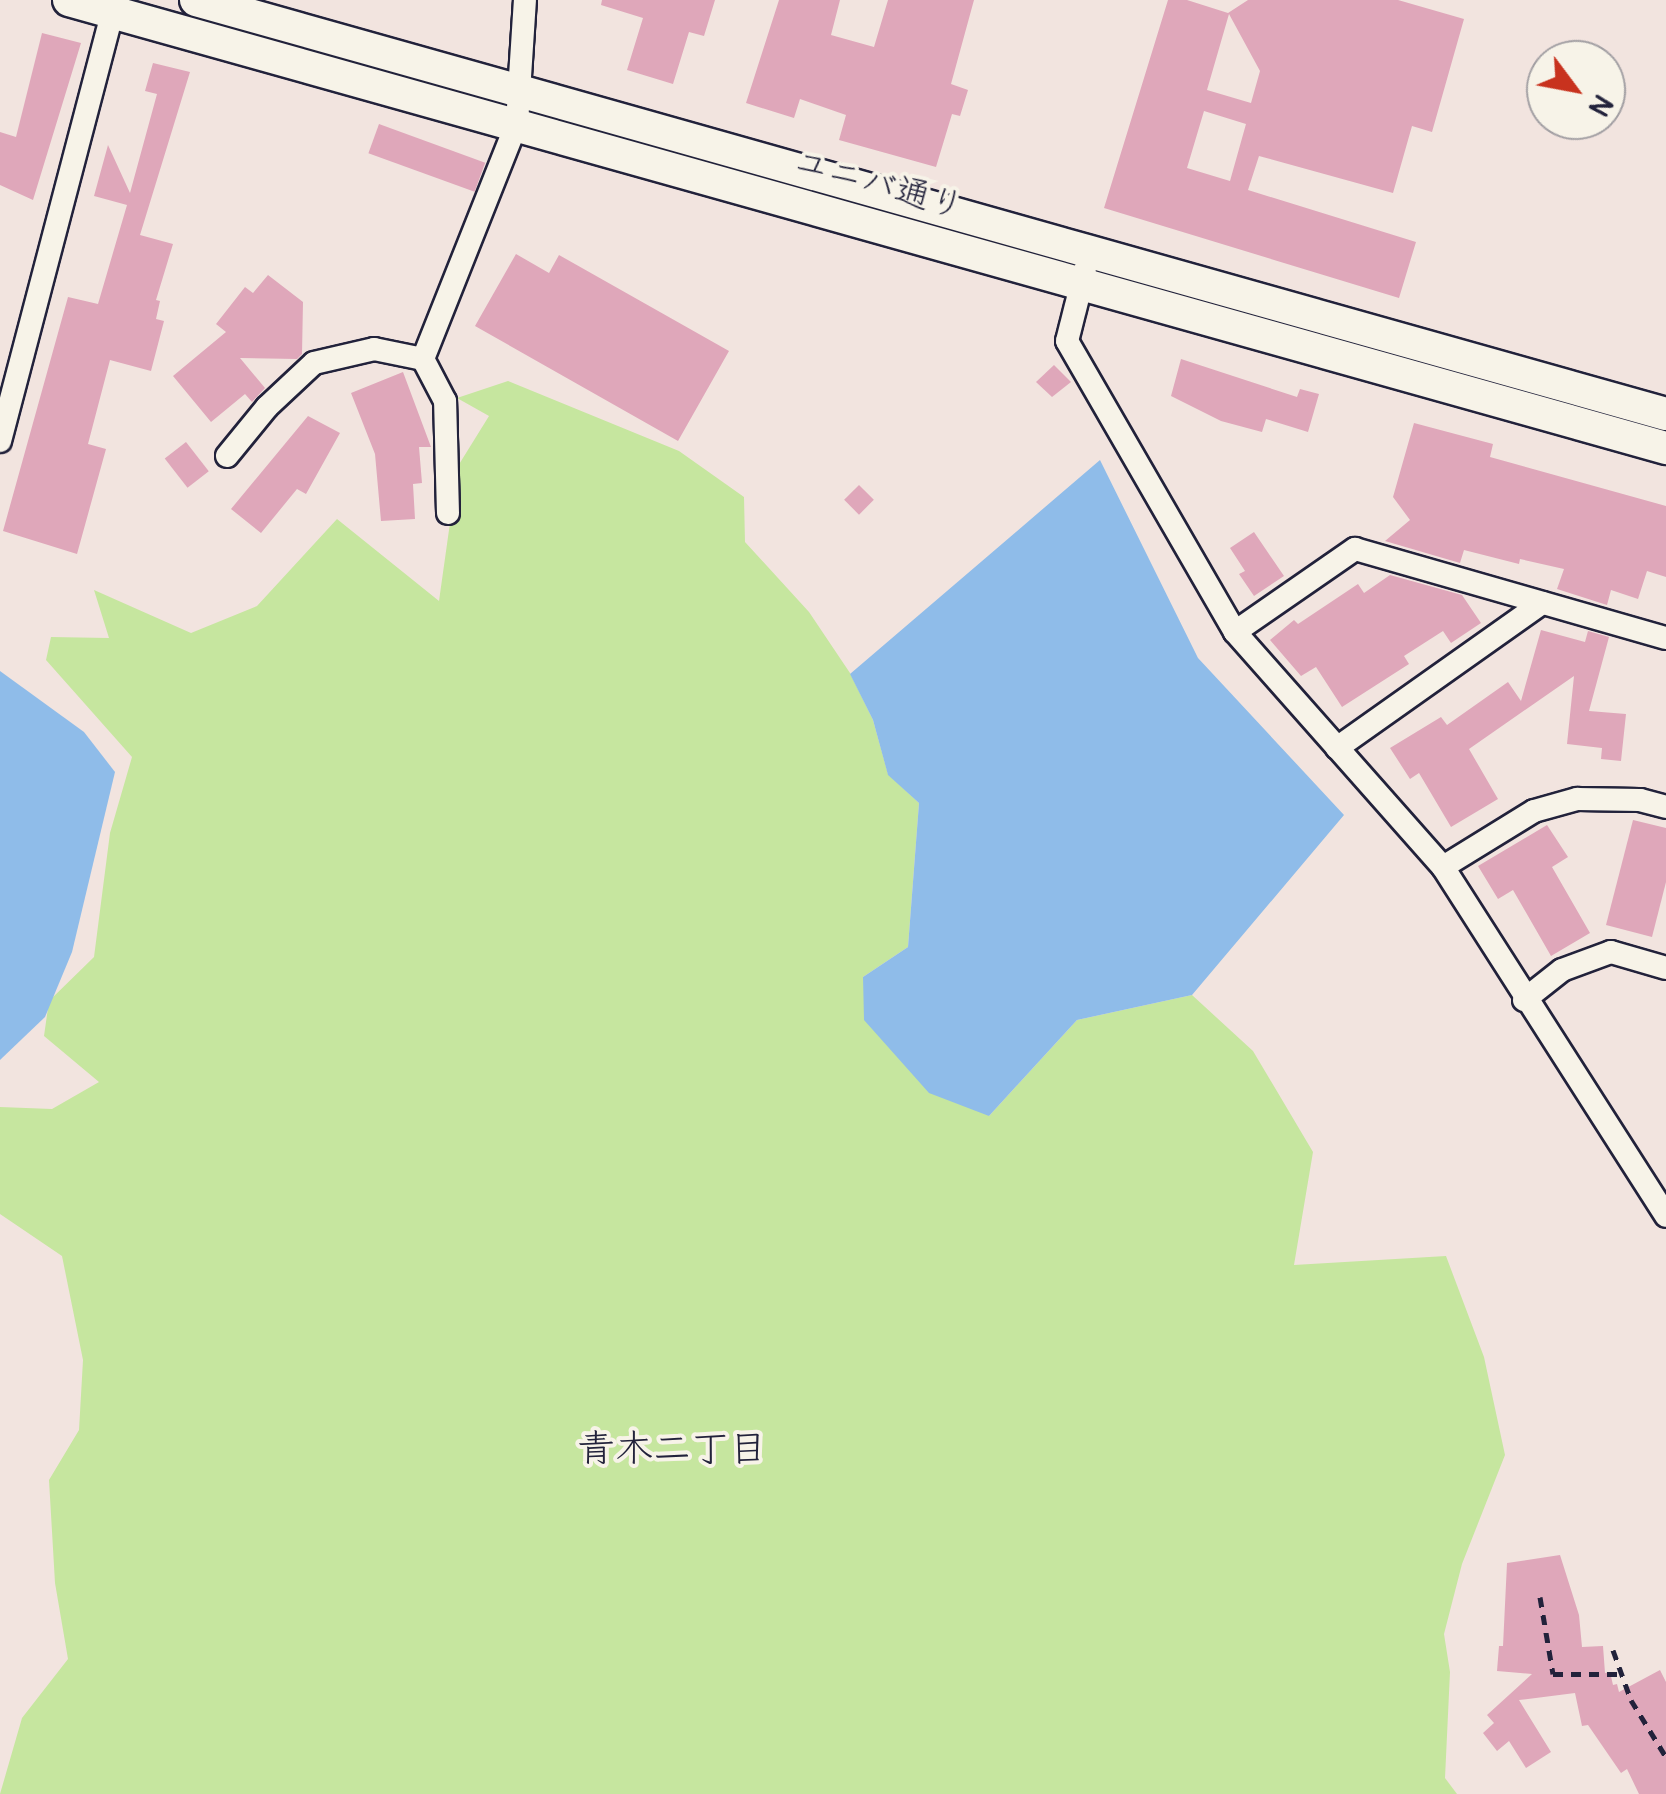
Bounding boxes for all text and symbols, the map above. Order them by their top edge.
north arrow [1526,40,1626,140]
text: N [1580,88,1620,122]
street label: ユニバ通り [789,140,969,228]
district label: 青木二丁目 [577,1427,767,1473]

